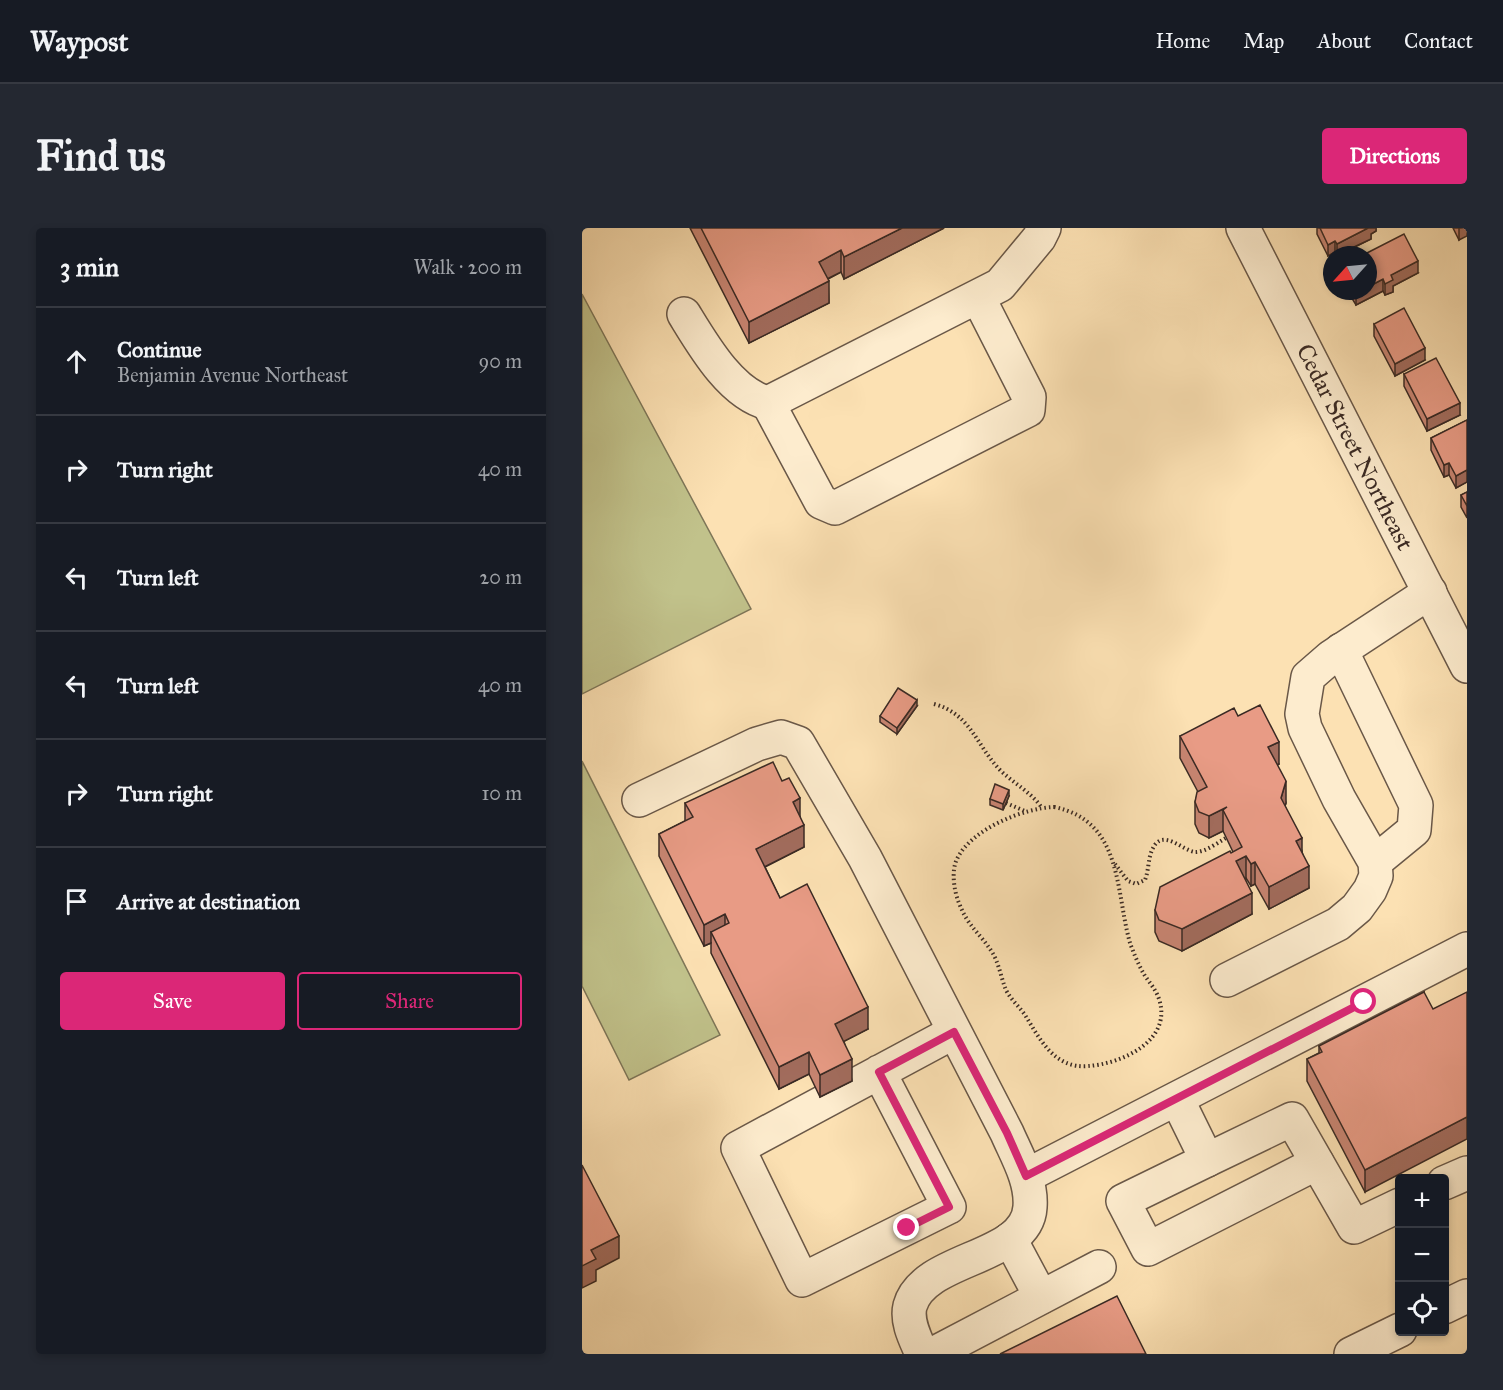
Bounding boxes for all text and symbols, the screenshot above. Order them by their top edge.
text: Waypost [30,24,128,59]
text: Home [1155,28,1210,54]
text: Map [1243,28,1284,54]
text: About [1317,28,1371,54]
text: Contact [1404,28,1473,54]
button: Directions [1322,128,1467,184]
text: Find us [36,130,166,182]
north arrow [1323,246,1377,300]
text: 3 min [60,251,119,283]
text: Walk · 200 m [414,255,522,279]
text: Continue [117,336,202,363]
street label: Cedar Street Northeast [1290,339,1420,556]
icon: ahead [60,345,93,378]
text: 90 m [479,349,522,373]
text: Benjamin Avenue Northeast [117,363,348,387]
icon: right [60,453,93,486]
text: Turn right [117,456,213,483]
text: 40 m [478,457,522,481]
icon: left [60,561,93,594]
text: Turn left [117,564,199,591]
text: 20 m [479,565,522,589]
icon: left [60,669,93,702]
text: Turn left [117,672,199,699]
text: 40 m [478,673,522,697]
icon: right [60,777,93,810]
text: Turn right [117,780,213,807]
text: 10 m [481,781,522,805]
icon: arrive [60,885,93,918]
text: Arrive at destination [117,888,300,915]
button: Save [60,972,285,1030]
button: Share [297,972,522,1030]
route start [1350,988,1376,1014]
map controls [1395,1174,1449,1336]
button: + [1395,1174,1449,1228]
route end [893,1214,919,1240]
button: − [1395,1228,1449,1282]
button: locate [1395,1282,1449,1336]

